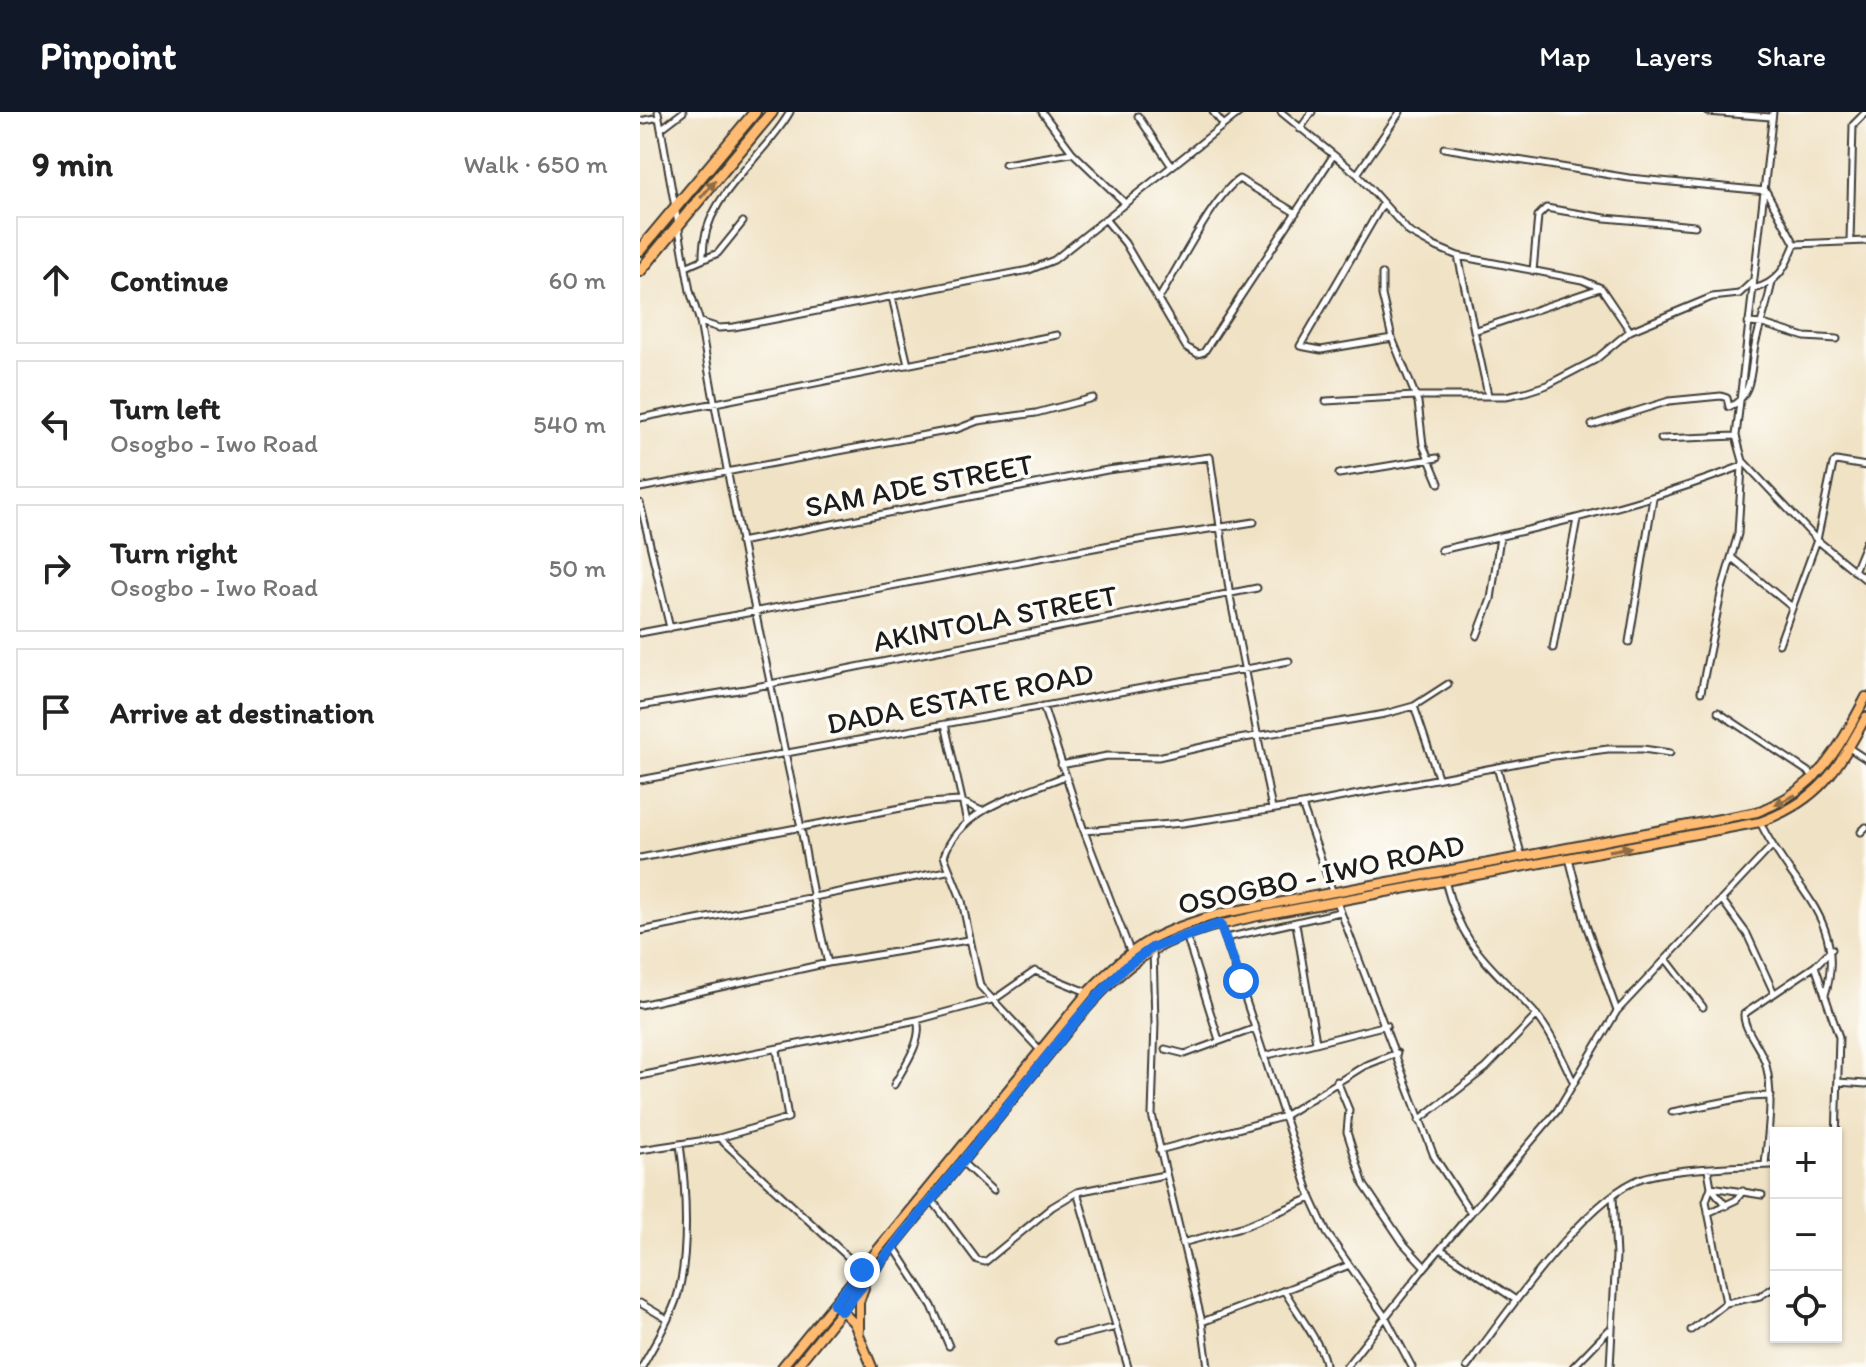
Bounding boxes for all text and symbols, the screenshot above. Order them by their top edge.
text: Pinpoint [40,33,176,79]
text: Map [1539,39,1591,73]
text: Layers [1635,39,1713,73]
text: Share [1757,39,1826,73]
text: 9 min [32,144,113,185]
text: Walk · 650 m [463,148,608,180]
one-way arrow [699,180,716,200]
icon: ahead [34,258,78,302]
text: Continue [110,262,229,299]
text: 60 m [549,264,606,296]
text: Turn left [110,390,221,427]
icon: left [34,402,78,446]
text: 540 m [533,408,606,440]
text: Osogbo - Iwo Road [110,427,318,459]
street label: SAM ADE STREET [802,445,1036,525]
text: Turn right [110,534,238,571]
icon: right [34,546,78,590]
text: 50 m [549,552,606,584]
text: Osogbo - Iwo Road [110,571,318,603]
street label: AKINTOLA STREET [870,576,1120,660]
street label: DADA ESTATE ROAD [823,654,1097,742]
icon: arrive [34,690,78,734]
text: Arrive at destination [110,694,374,731]
one-way arrow [1773,793,1796,807]
street label: OSOGBO - IWO ROAD [1174,826,1468,922]
one-way arrow [1608,843,1633,855]
route start [1223,963,1259,999]
map controls [1770,1127,1842,1343]
button: + [1770,1127,1842,1199]
button: − [1770,1199,1842,1271]
route end [844,1252,880,1288]
button: locate [1770,1271,1842,1343]

